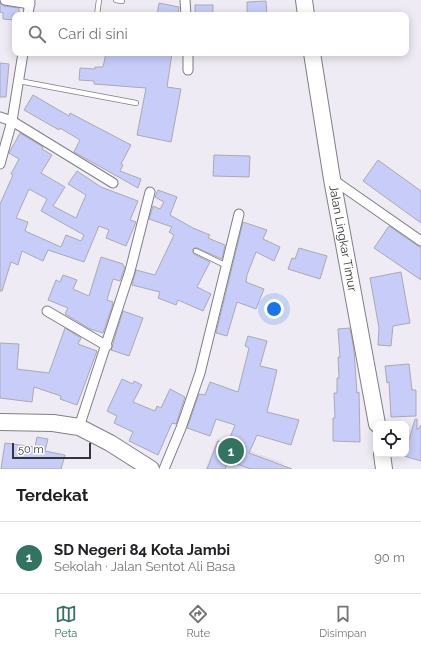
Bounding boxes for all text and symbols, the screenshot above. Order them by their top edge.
search box [12,12,409,56]
icon: search [26,23,48,45]
text: Cari di sini [58,25,128,43]
street label: Jalan Lingkar Timur [326,184,360,294]
your location [264,299,284,319]
map controls [373,421,409,457]
button: locate [373,421,409,457]
pin: 1 [218,436,244,466]
scale bar [12,441,91,460]
text: 50 m [18,443,44,456]
text: Terdekat [16,485,88,505]
text: SD Negeri 84 Kota Jambi [54,541,230,559]
text: 1 [26,550,32,565]
text: 90 m [374,550,405,565]
text: Sekolah · Jalan Sentot Ali Basa [54,559,235,574]
tab: Peta [55,603,77,640]
tab: Rute [186,603,210,640]
tab: Disimpan [319,603,366,640]

